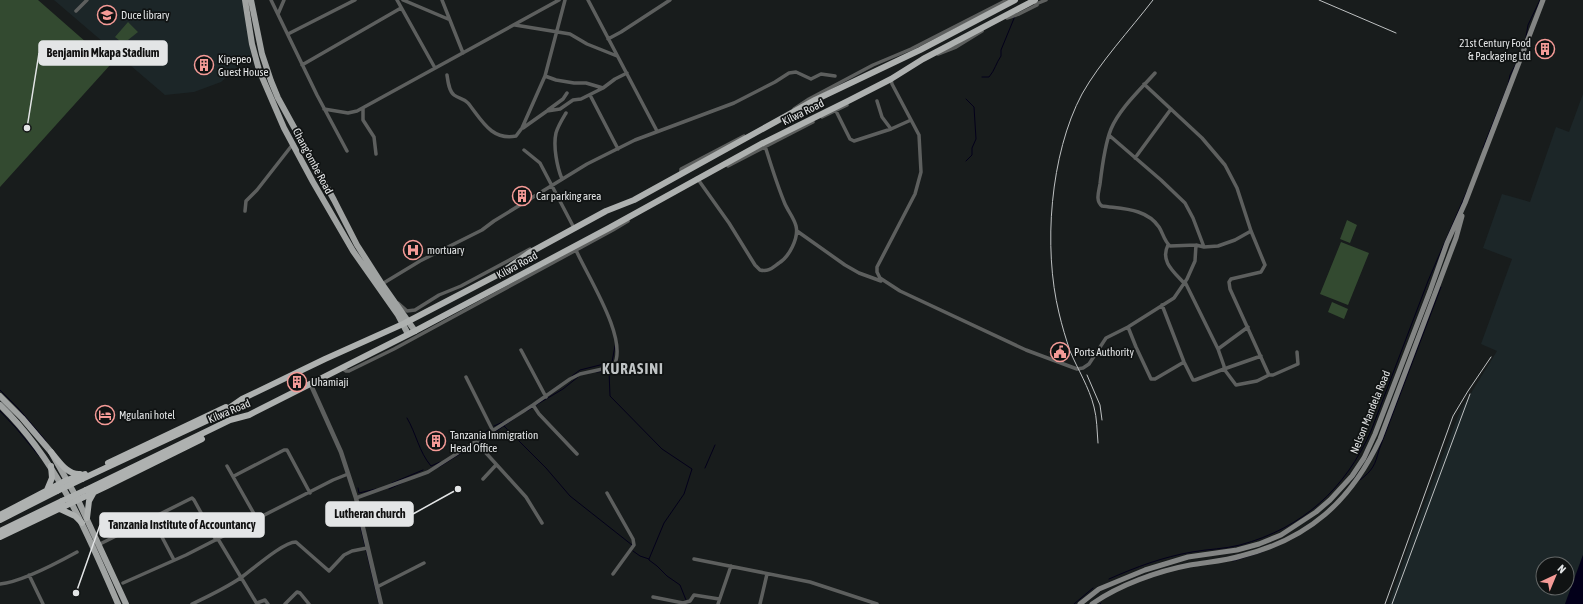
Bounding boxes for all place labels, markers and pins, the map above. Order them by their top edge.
school or university icon: Duce library [96,4,118,26]
place label: Duce library [121,9,170,21]
place label: 21st Century Food & Packaging Ltd [1459,37,1531,62]
building icon: 21st Century Food & Packaging Ltd [1534,38,1556,60]
callout: Benjamin Mkapa Stadium [39,41,167,65]
place label: Kipepeo Guest House [218,53,268,78]
building icon: Kipepeo Guest House [193,54,215,76]
building icon: Car parking area [511,185,533,207]
place label: Car parking area [536,190,601,202]
hospital icon: mortuary [402,239,424,261]
place label: mortuary [427,244,465,256]
public building icon: Ports Authority [1049,341,1071,363]
place label: Ports Authority [1074,346,1134,358]
building icon: Uhamiaji [286,371,308,393]
place label: Uhamiaji [311,376,349,388]
hotel icon: Mgulani hotel [94,404,116,426]
place label: Mgulani hotel [119,409,175,421]
place label: Tanzania Immigration Head Office [450,429,538,454]
building icon: Tanzania Immigration Head Office [425,430,447,452]
callout: Lutheran church [326,502,413,526]
callout: Tanzania Institute of Accountancy [100,513,264,537]

